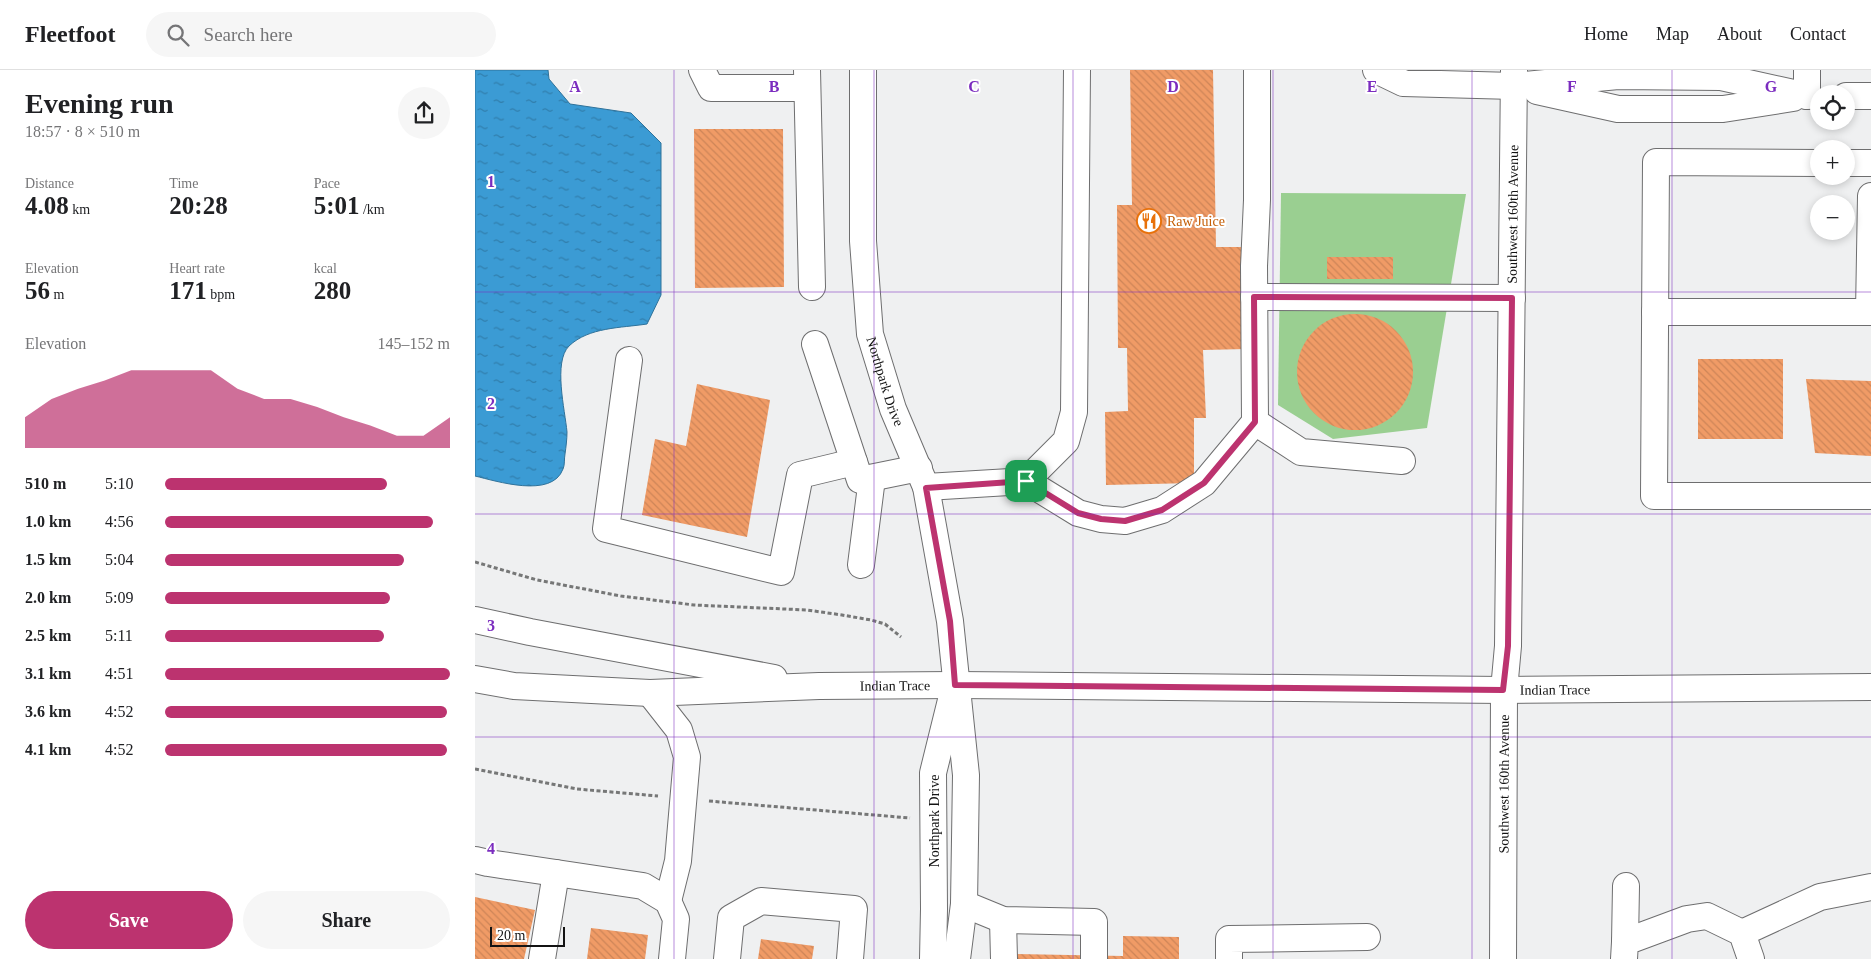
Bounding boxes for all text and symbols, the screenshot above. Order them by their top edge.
search box [146,12,496,57]
text: Fleetfoot [25,21,116,47]
icon: search [164,21,192,49]
text: Search here [204,24,293,45]
text: Home [1584,24,1628,44]
text: Map [1656,24,1689,44]
text: About [1717,24,1762,44]
text: Contact [1790,24,1846,44]
text: A [569,78,581,95]
text: B [769,78,780,95]
text: C [968,78,980,95]
text: D [1167,78,1179,95]
text: E [1367,78,1377,95]
text: F [1567,78,1577,95]
text: G [1765,78,1778,95]
map controls [1810,85,1855,240]
button: locate [1810,85,1855,130]
button: share [398,87,450,139]
text: Evening run [25,88,174,119]
text: 18:57 · 8 × 510 m [25,123,140,140]
button: + [1810,140,1855,185]
street label: Southwest 160th Avenue [1505,145,1521,284]
text: 1 [487,173,495,190]
text: Distance [25,176,74,191]
text: Time [169,176,198,191]
text: Pace [314,176,340,191]
text: 4.08 [25,192,69,219]
text: 20:28 [169,192,228,219]
text: 5:01 [314,192,359,219]
button: − [1810,195,1855,240]
text: km [69,202,90,217]
text: /km [359,202,385,217]
restaurant icon: Raw Juice [1136,208,1162,234]
place label: Raw Juice [1167,214,1225,229]
text: Elevation [25,261,79,276]
text: Heart rate [169,261,225,276]
text: kcal [314,261,337,276]
text: 56 [25,277,50,304]
text: 171 [169,277,207,304]
text: 280 [314,277,351,304]
text: m [50,287,64,302]
text: bpm [207,287,235,302]
text: Elevation [25,335,86,352]
text: 145–152 m [378,335,450,352]
street label: Northpark Drive [863,335,906,428]
text: 2 [487,395,495,412]
pin [1005,460,1047,502]
icon: arrive [1012,467,1040,495]
text: 510 m [25,475,66,492]
text: 5:10 [105,475,133,492]
text: 1.0 km [25,513,71,530]
text: 4:56 [105,513,133,530]
text: 1.5 km [25,551,71,568]
text: 5:04 [105,551,133,568]
text: 2.0 km [25,589,71,606]
text: 5:09 [105,589,133,606]
text: 3 [487,617,495,634]
text: 2.5 km [25,627,71,644]
text: 5:11 [105,627,133,644]
text: 3.1 km [25,665,71,682]
text: 4:51 [105,665,133,682]
street label: Indian Trace [860,678,930,694]
street label: Indian Trace [1520,682,1590,698]
text: 3.6 km [25,703,71,720]
text: 4:52 [105,703,133,720]
street label: Southwest 160th Avenue [1496,714,1512,854]
text: 4.1 km [25,741,71,758]
text: 4:52 [105,741,133,758]
street label: Northpark Drive [927,775,942,867]
text: 4 [487,840,495,857]
button: Save [25,891,233,949]
button: Share [243,891,450,949]
scale bar [490,924,565,947]
text: 20 m [497,928,525,943]

